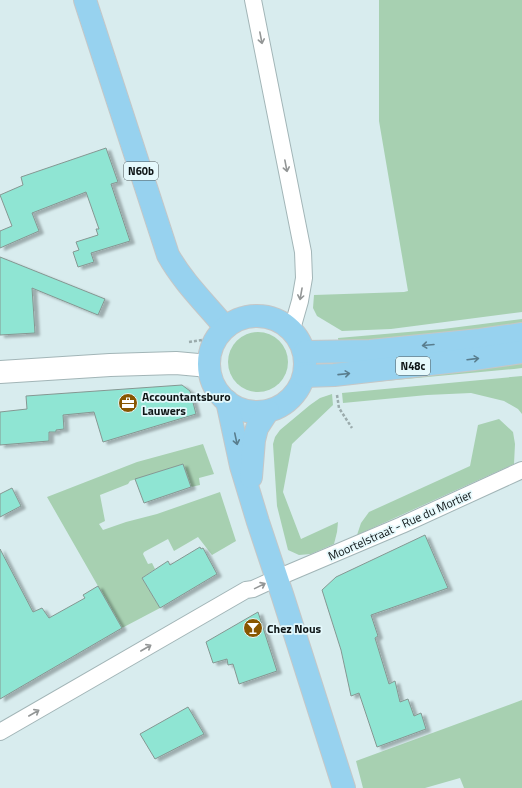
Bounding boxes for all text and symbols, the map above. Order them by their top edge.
one-way arrow [257,31,265,44]
one-way arrow [282,159,290,172]
road number: N60b [124,162,158,180]
one-way arrow [297,287,305,300]
one-way arrow [422,341,435,349]
one-way arrow [466,356,479,363]
road number: N48c [396,357,430,375]
one-way arrow [337,370,350,378]
place label: Accountantsburo Lauwers [142,387,231,420]
office icon: Accountantsburo Lauwers [117,392,139,414]
one-way arrow [232,432,240,445]
street label: Moortelstraat - Rue du Mortier [325,485,475,565]
one-way arrow [254,582,266,589]
bar icon: Chez Nous [242,617,264,639]
place label: Chez Nous [267,619,322,638]
one-way arrow [140,643,152,651]
one-way arrow [28,708,40,716]

